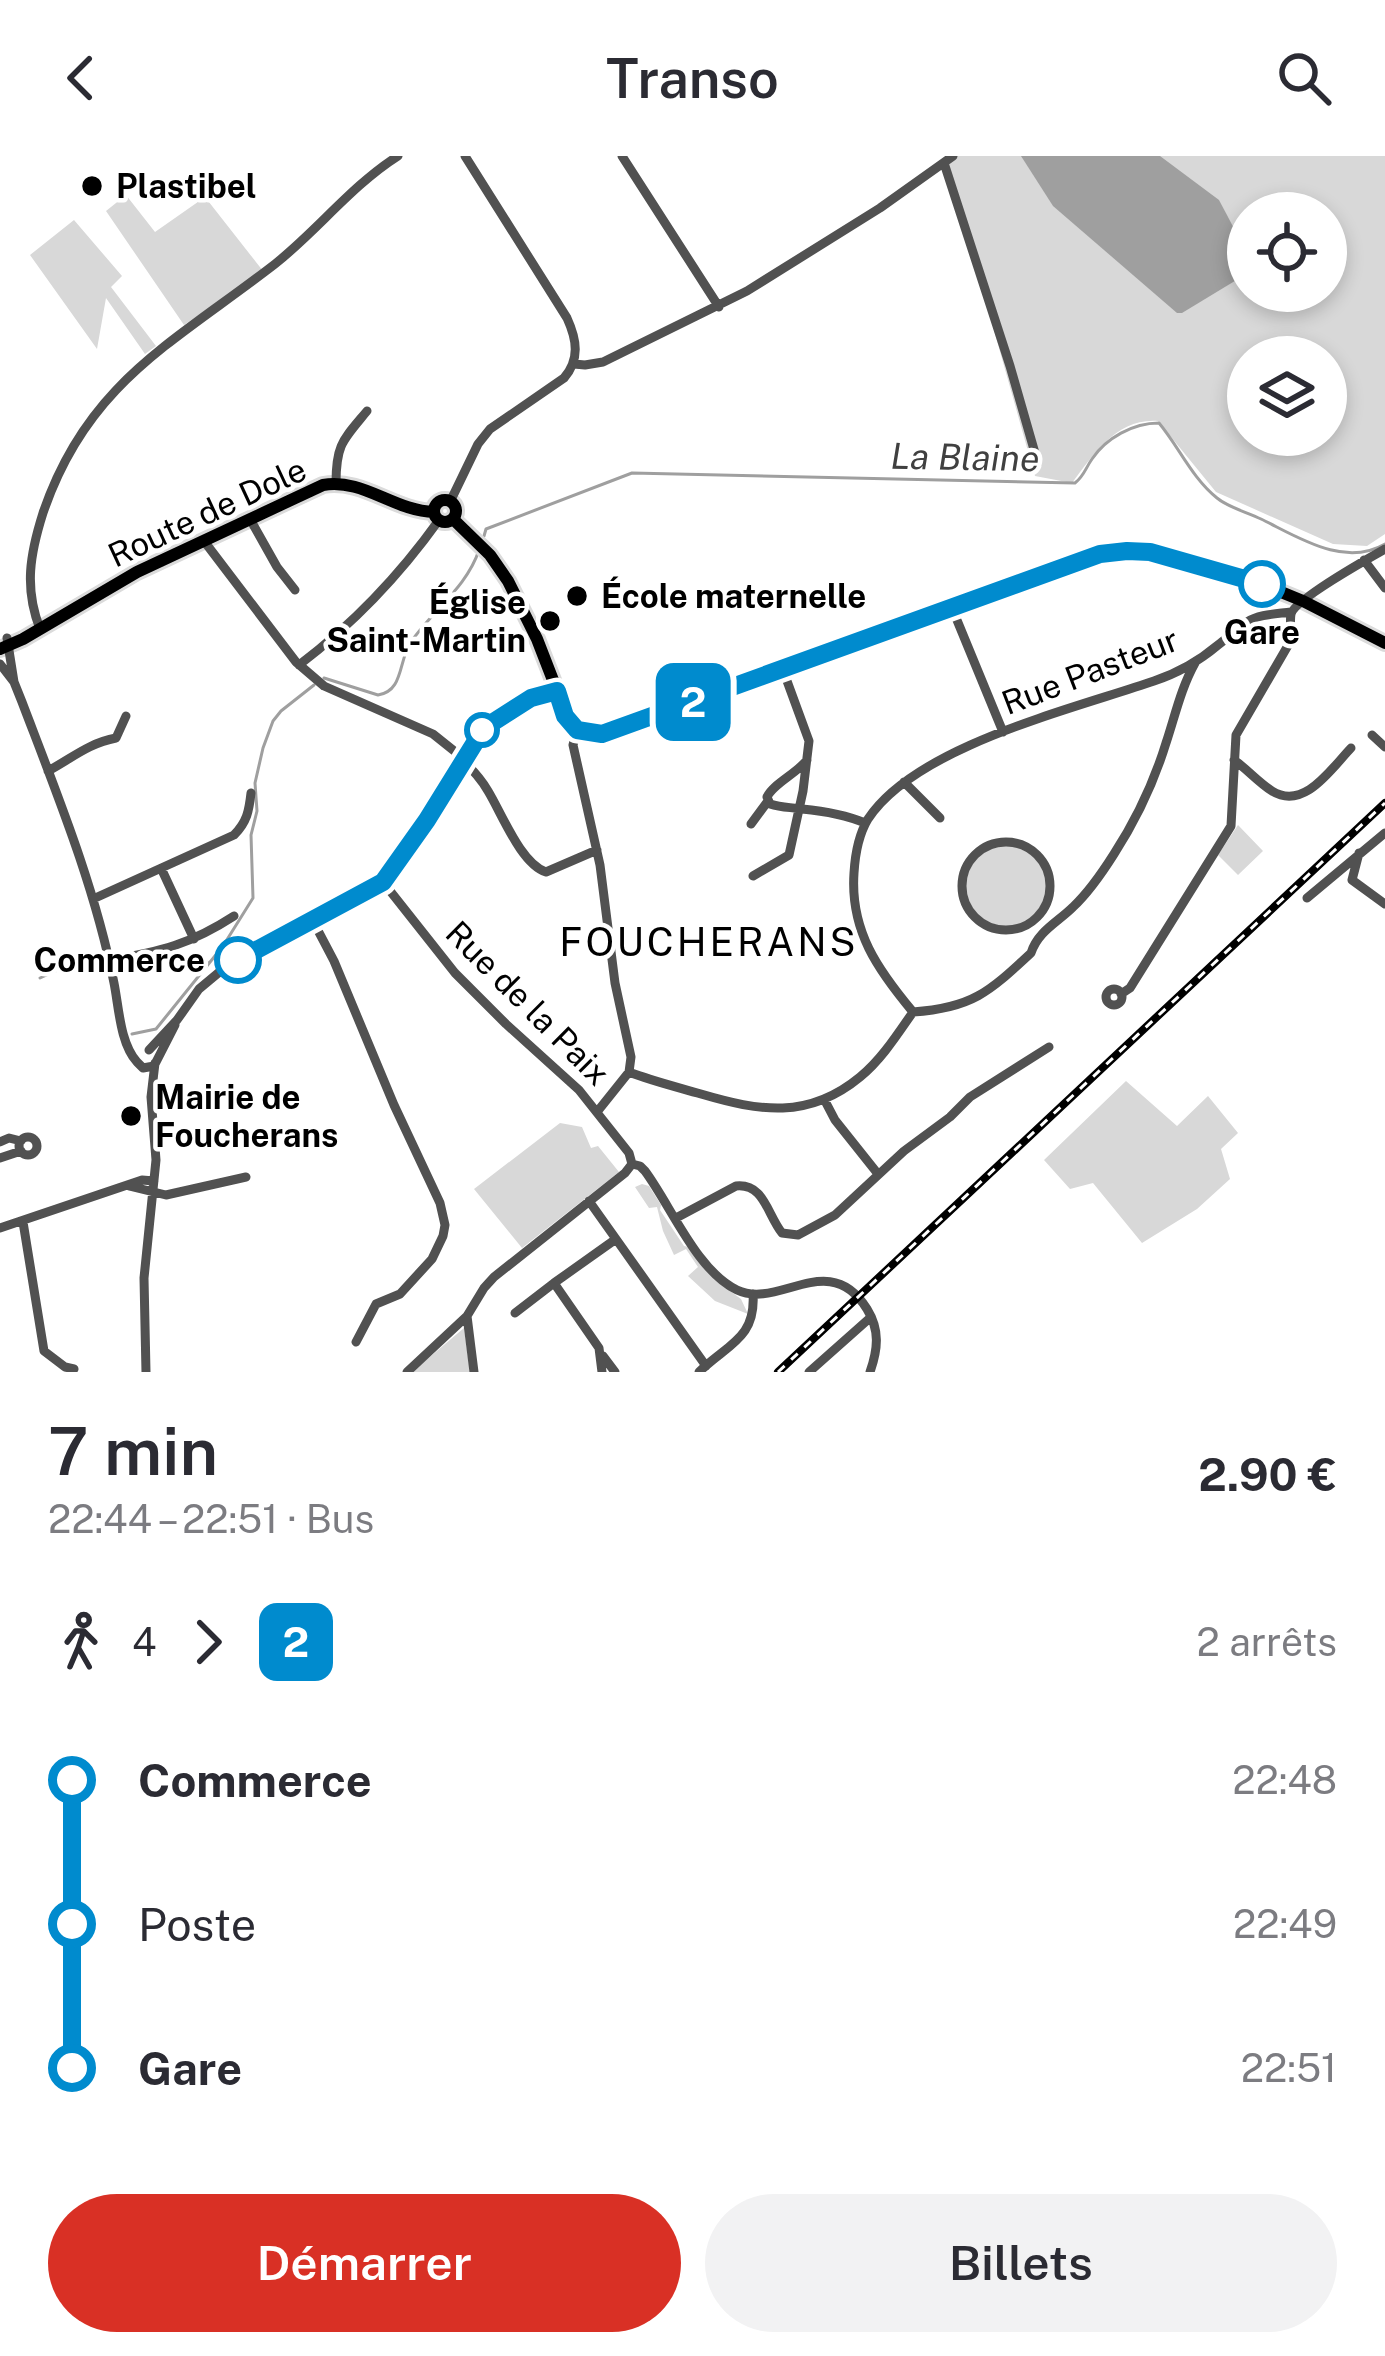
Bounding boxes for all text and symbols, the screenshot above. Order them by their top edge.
icon: back [48,45,114,111]
icon: search [1271,45,1337,111]
text: Transo [606,47,779,110]
place label: Plastibel [116,167,257,205]
marker: Plastibel [79,173,105,199]
map controls [1227,192,1347,456]
button: locate [1227,192,1347,312]
button: layers [1227,336,1347,456]
water label: La Blaine [890,435,1040,479]
street label: Route de Dole [102,450,312,574]
marker: Gare [1240,562,1284,606]
place label: École maternelle [601,576,866,615]
place label: Église Saint-Martin [326,582,526,659]
marker: École maternelle [564,583,590,609]
marker: Église Saint-Martin [537,608,563,634]
place label: Gare [1224,613,1300,651]
street label: Rue Pasteur [996,620,1184,722]
line badge: 2 [654,663,732,741]
text: 2 [680,677,706,726]
unlabelled marker [466,714,498,746]
street label: Rue de la Paix [438,913,618,1093]
district label: FOUCHERANS [559,919,859,965]
marker: Commerce [216,938,260,982]
place label: Commerce [34,941,205,979]
place label: Mairie de Foucherans [155,1078,338,1154]
marker: Mairie de Foucherans [118,1103,144,1129]
text: 7 min [48,1412,218,1490]
text: 2.90 € [1198,1448,1337,1501]
text: 22:44 – 22:51 · Bus [48,1496,374,1542]
icon: walk [48,1609,114,1675]
icon: forward [175,1609,241,1675]
text: 2 [283,1617,309,1666]
text: 4 [132,1619,157,1665]
text: 2 arrêts [1197,1619,1337,1665]
text: Commerce [138,1754,372,1807]
text: 22:48 [1232,1757,1337,1803]
text: Poste [138,1898,256,1951]
text: 22:49 [1233,1901,1337,1947]
text: Gare [138,2042,242,2095]
text: 22:51 [1241,2045,1337,2091]
button: Démarrer [48,2194,681,2332]
button: Billets [705,2194,1337,2332]

